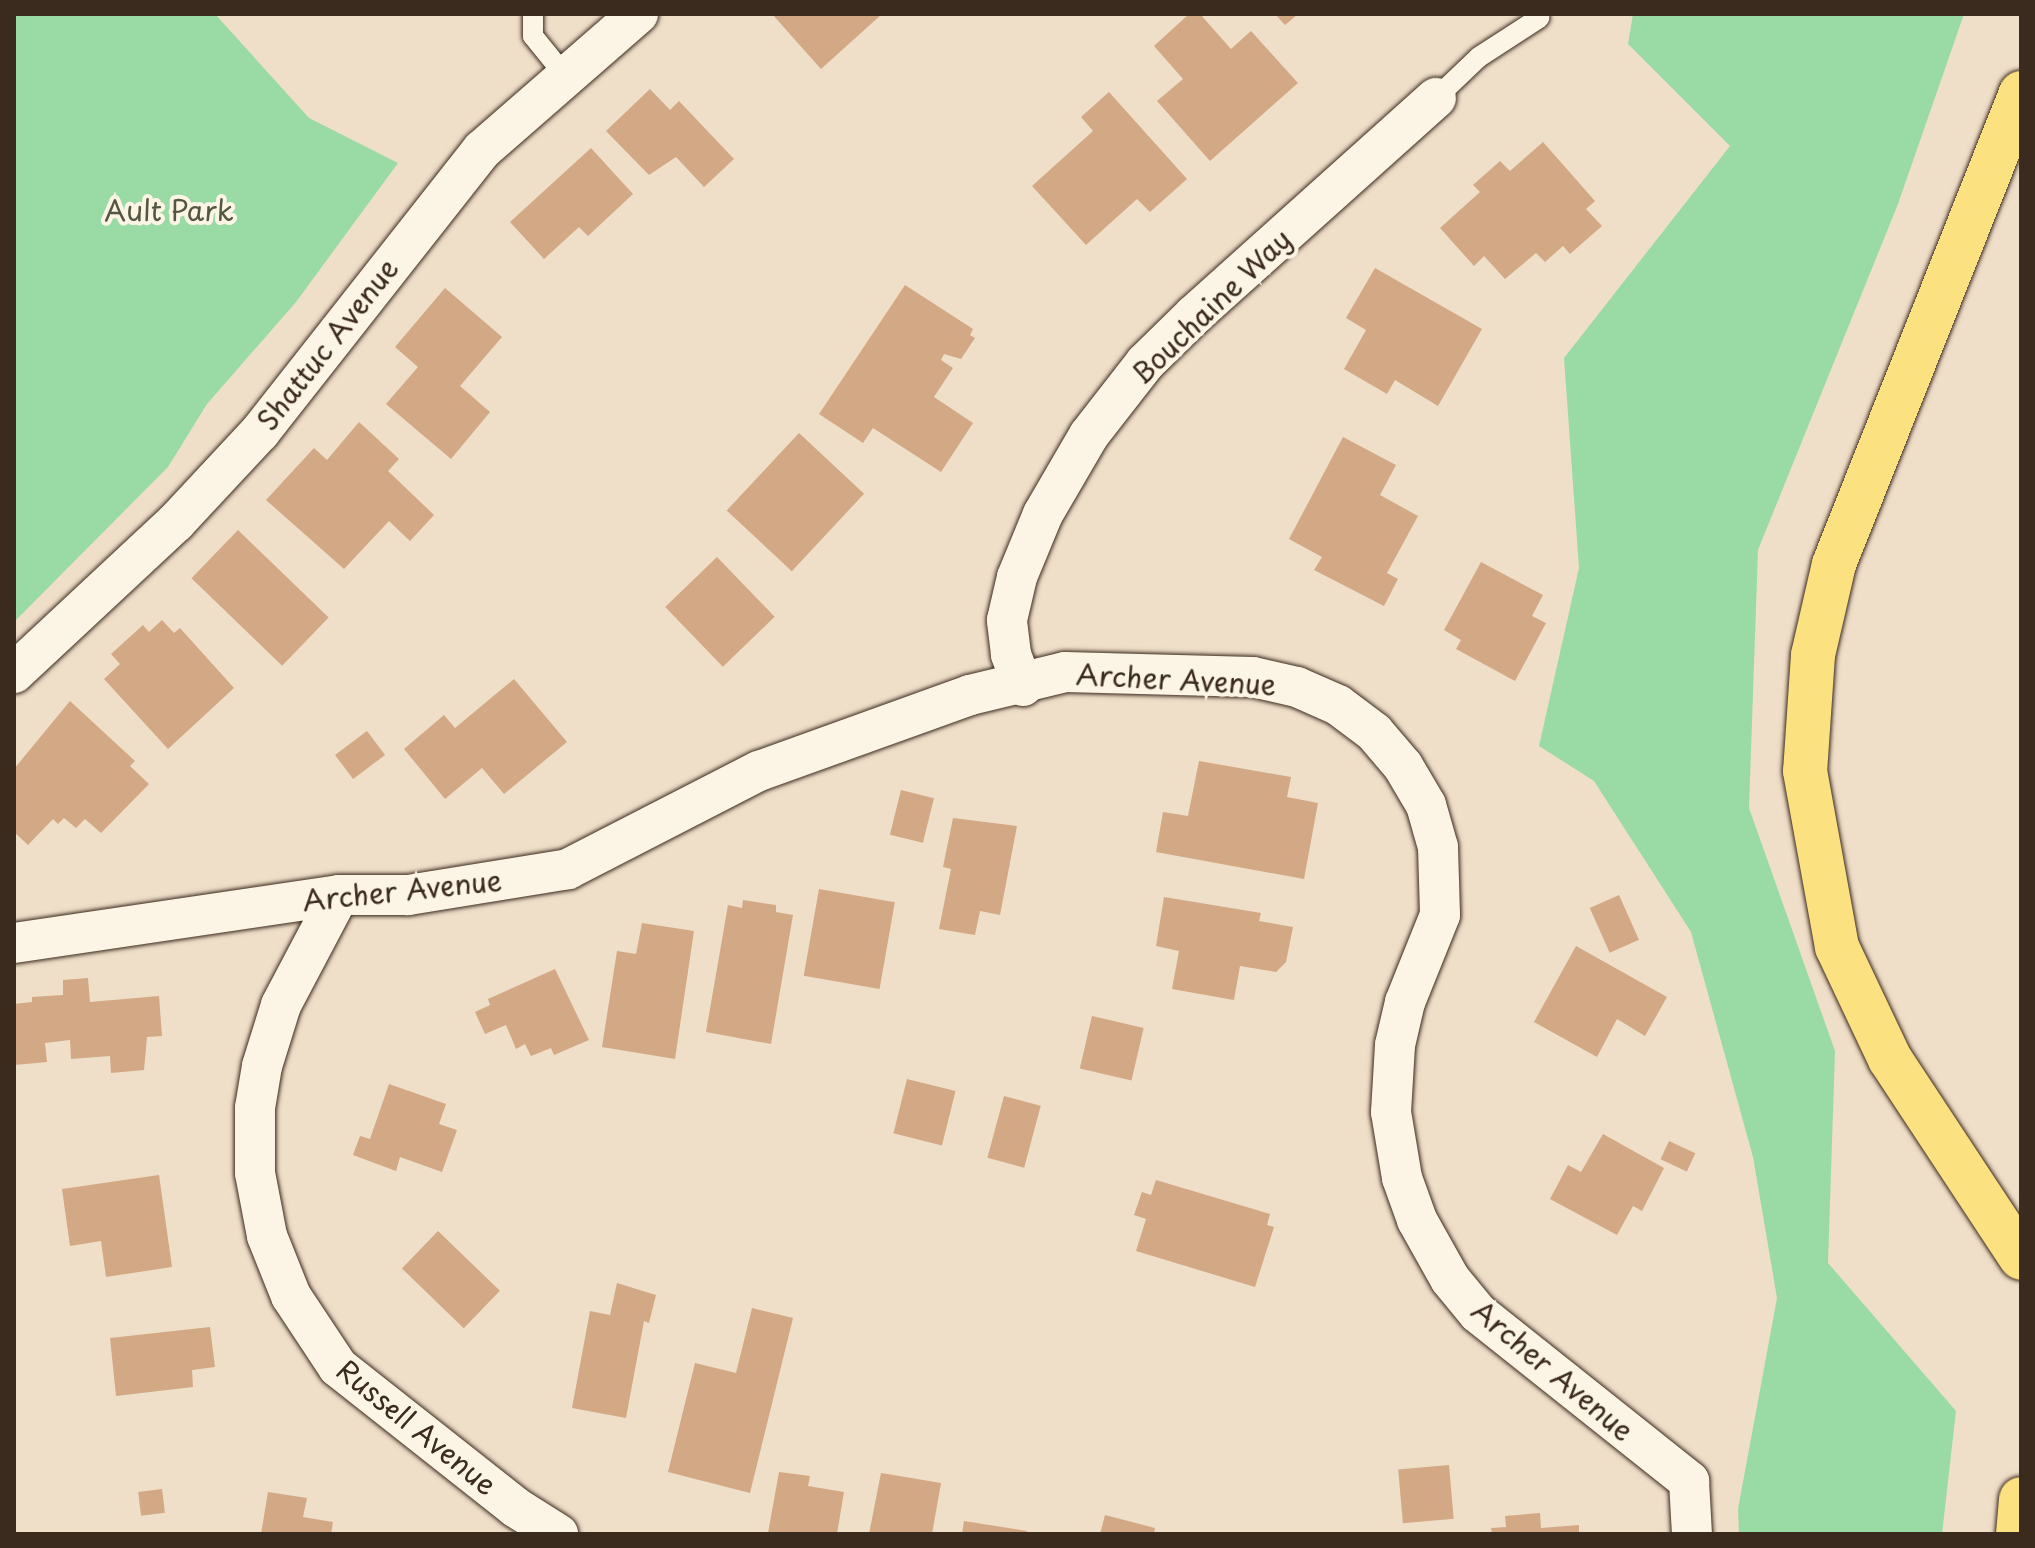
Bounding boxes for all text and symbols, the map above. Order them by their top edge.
park label: Ault Park [105,193,233,227]
street label: Bouchaine Way [1124,221,1298,391]
street label: Shattuc Avenue [250,252,404,436]
street label: Archer Avenue [1075,657,1277,701]
street label: Archer Avenue [301,863,503,917]
street label: Archer Avenue [1466,1293,1640,1447]
street label: Russell Avenue [330,1352,504,1502]

